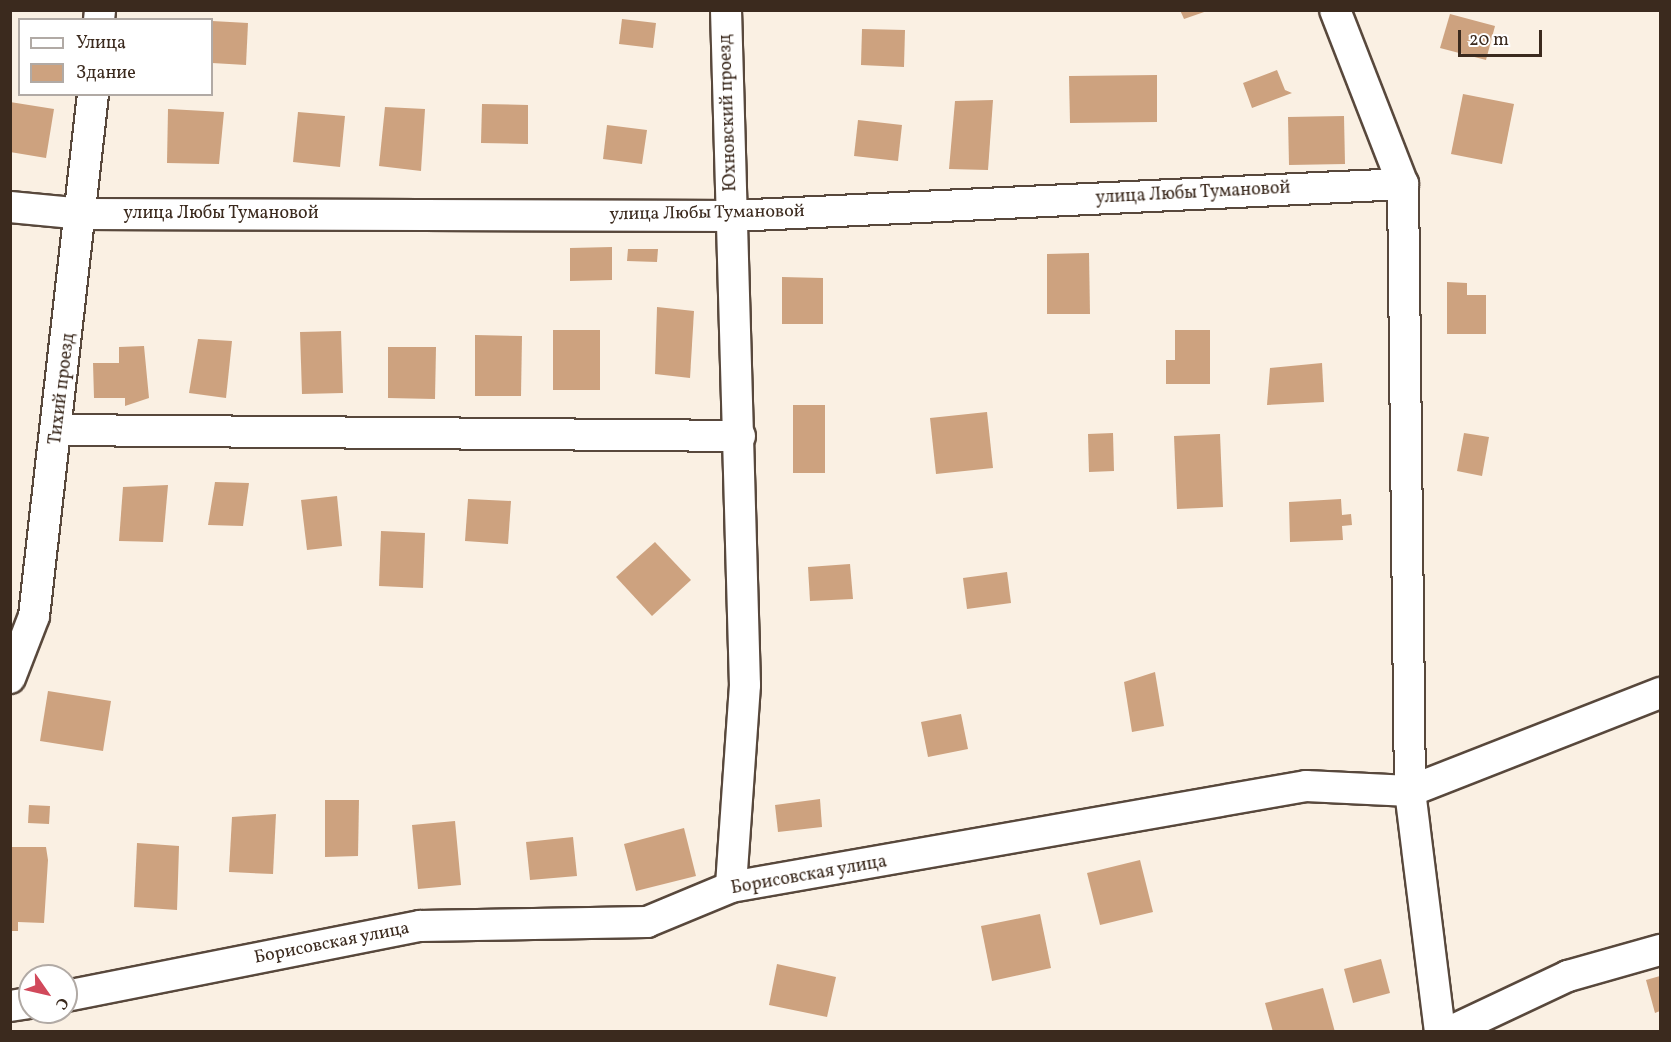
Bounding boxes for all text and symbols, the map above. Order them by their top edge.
legend [18,18,213,96]
scale bar [1461,18,1545,56]
text: 20 m [1469,28,1509,53]
text: Улица [76,31,126,56]
street label: Юхновский проезд [715,34,743,192]
text: Здание [76,61,136,86]
street label: улица Любы Тумановой [1095,178,1291,210]
street label: улица Любы Тумановой [609,201,805,227]
street label: улица Любы Тумановой [123,203,319,225]
street label: Тихий проезд [45,332,81,446]
street label: Борисовская улица [729,852,889,900]
street label: Борисовская улица [252,918,412,970]
north arrow [18,964,78,1024]
text: С [49,993,73,1013]

